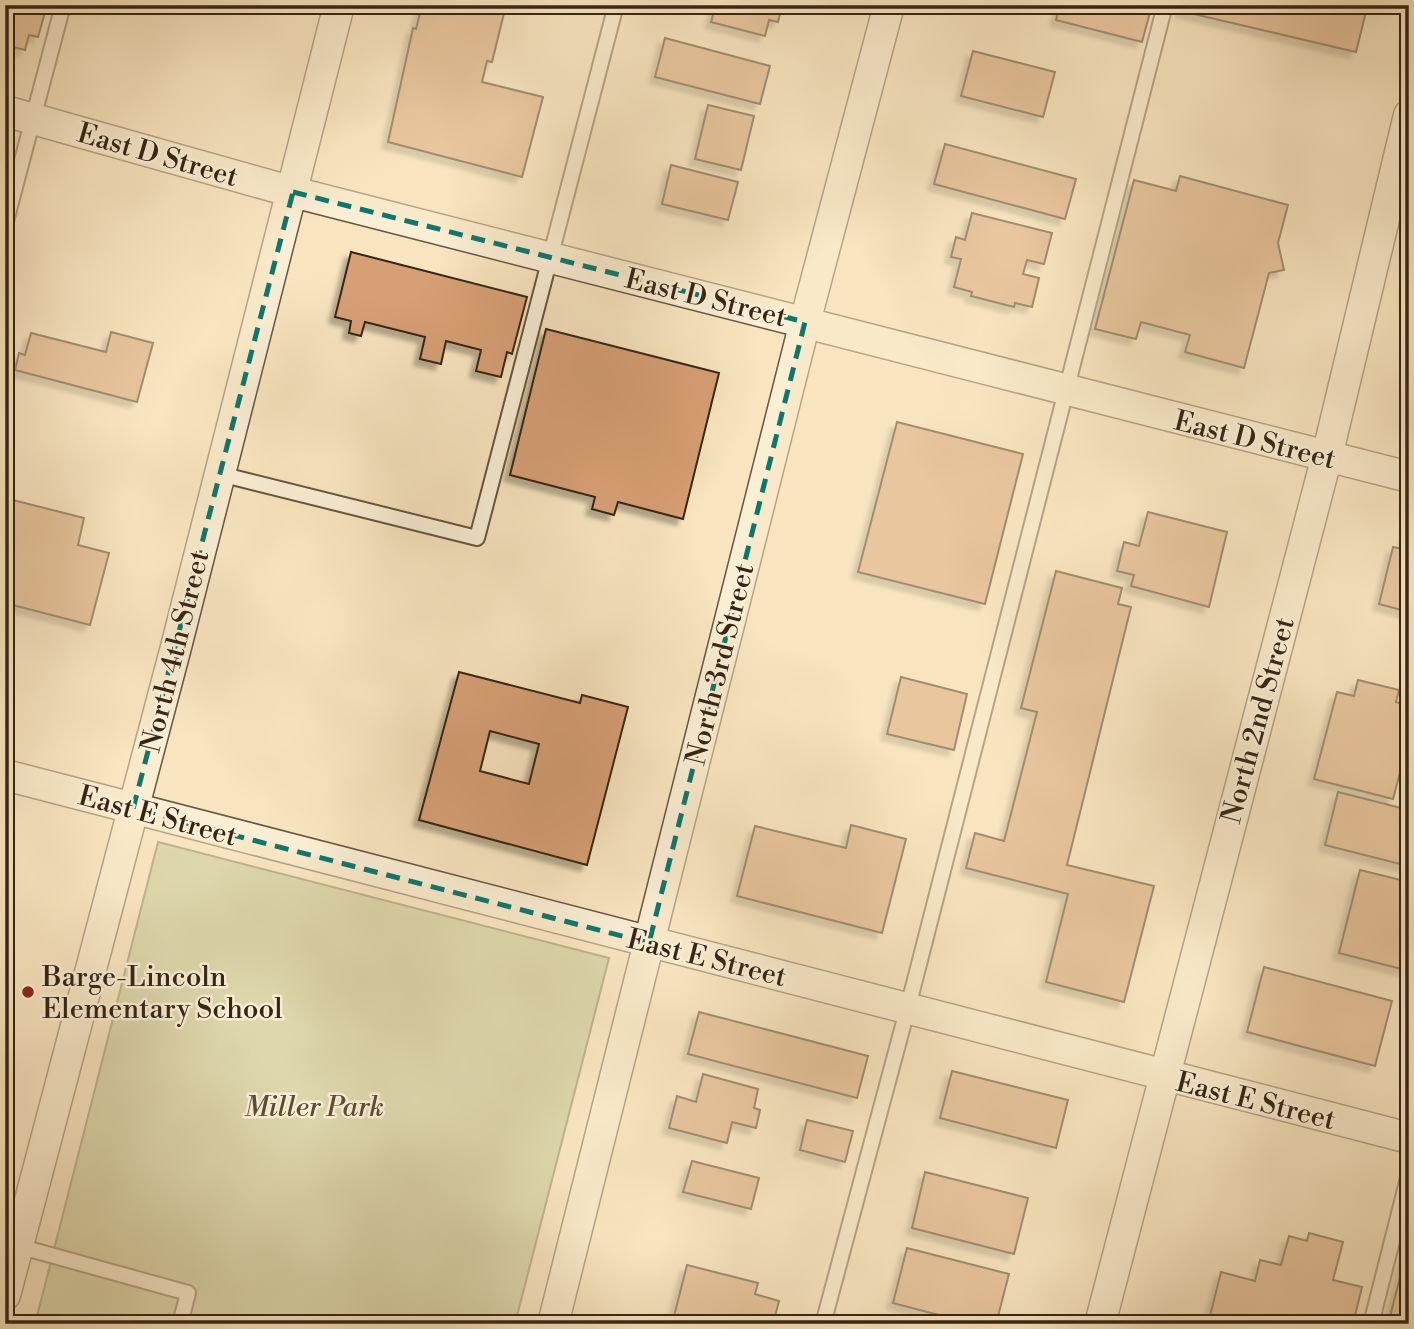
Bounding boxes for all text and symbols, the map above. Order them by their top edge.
street label: East D Street [73,116,242,195]
street label: East D Street [621,261,790,335]
street label: East D Street [1170,403,1339,477]
street label: North 4th Street [133,547,218,756]
street label: North 3rd Street [678,560,762,769]
street label: North 2nd Street [1214,613,1303,827]
street label: East E Street [74,778,241,854]
street label: East E Street [623,922,790,995]
place label: Barge-Lincoln Elementary School [41,960,283,1027]
marker: Barge-Lincoln Elementary School [20,984,36,1000]
street label: East E Street [1172,1065,1339,1138]
park label: Miller Park [244,1090,384,1125]

